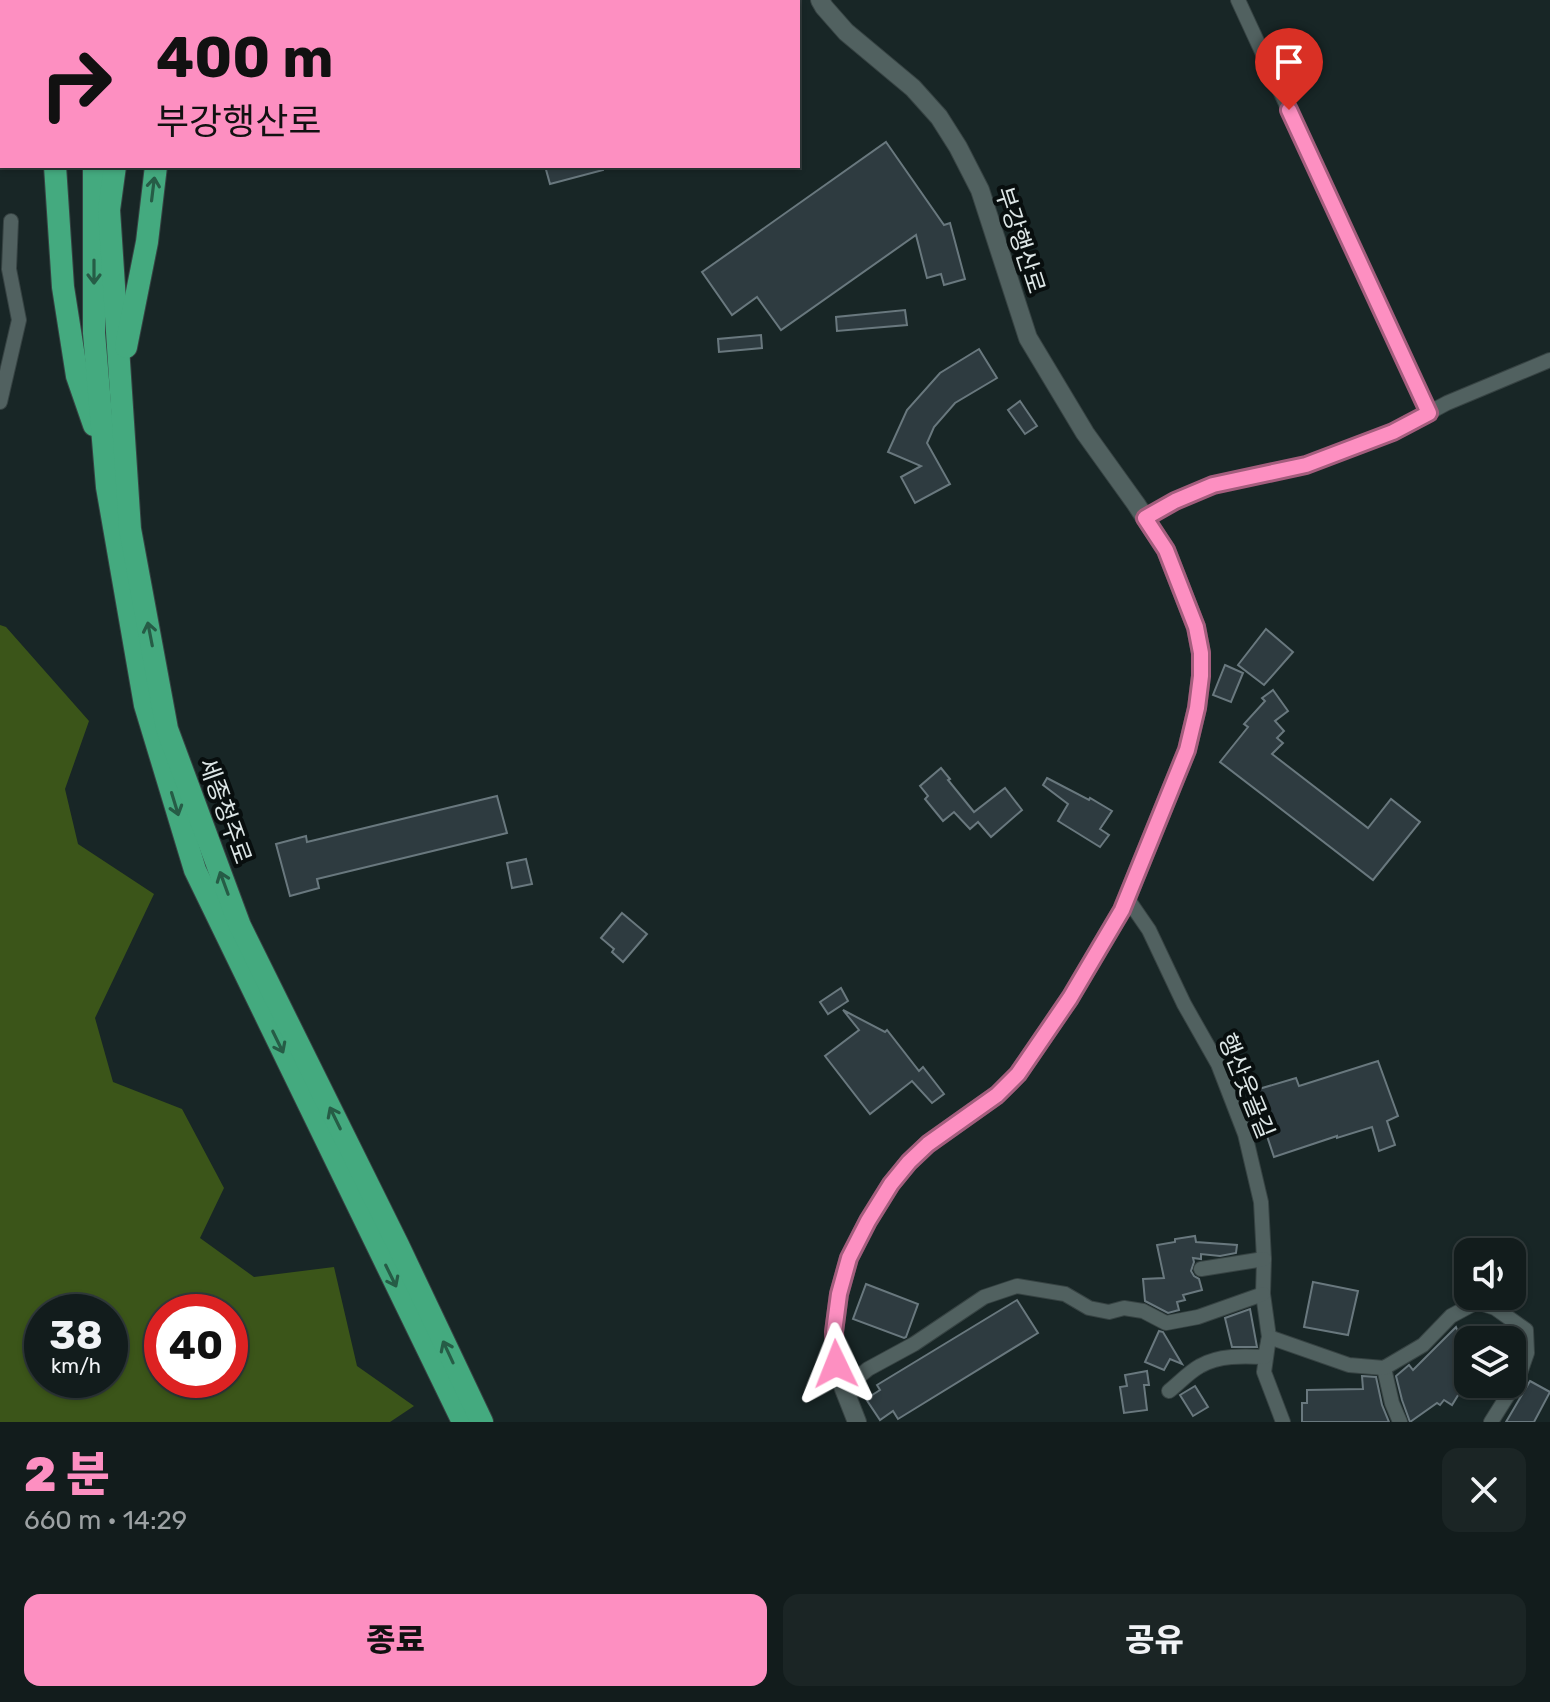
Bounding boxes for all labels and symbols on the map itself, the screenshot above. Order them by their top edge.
pin [1255,28,1323,110]
one-way arrow [146,176,161,203]
street label: 부강행산로 [990,183,1050,297]
one-way arrow [86,258,102,285]
one-way arrow [141,622,156,648]
street label: 세종청주로 [193,754,257,868]
one-way arrow [168,790,183,816]
one-way arrow [216,871,230,896]
one-way arrow [271,1029,286,1053]
street label: 행산웃골길 [1212,1030,1280,1142]
one-way arrow [327,1106,342,1130]
one-way arrow [384,1264,399,1288]
speed limit sign: 40 [144,1294,248,1398]
position arrow [794,1322,878,1406]
one-way arrow [440,1340,455,1364]

